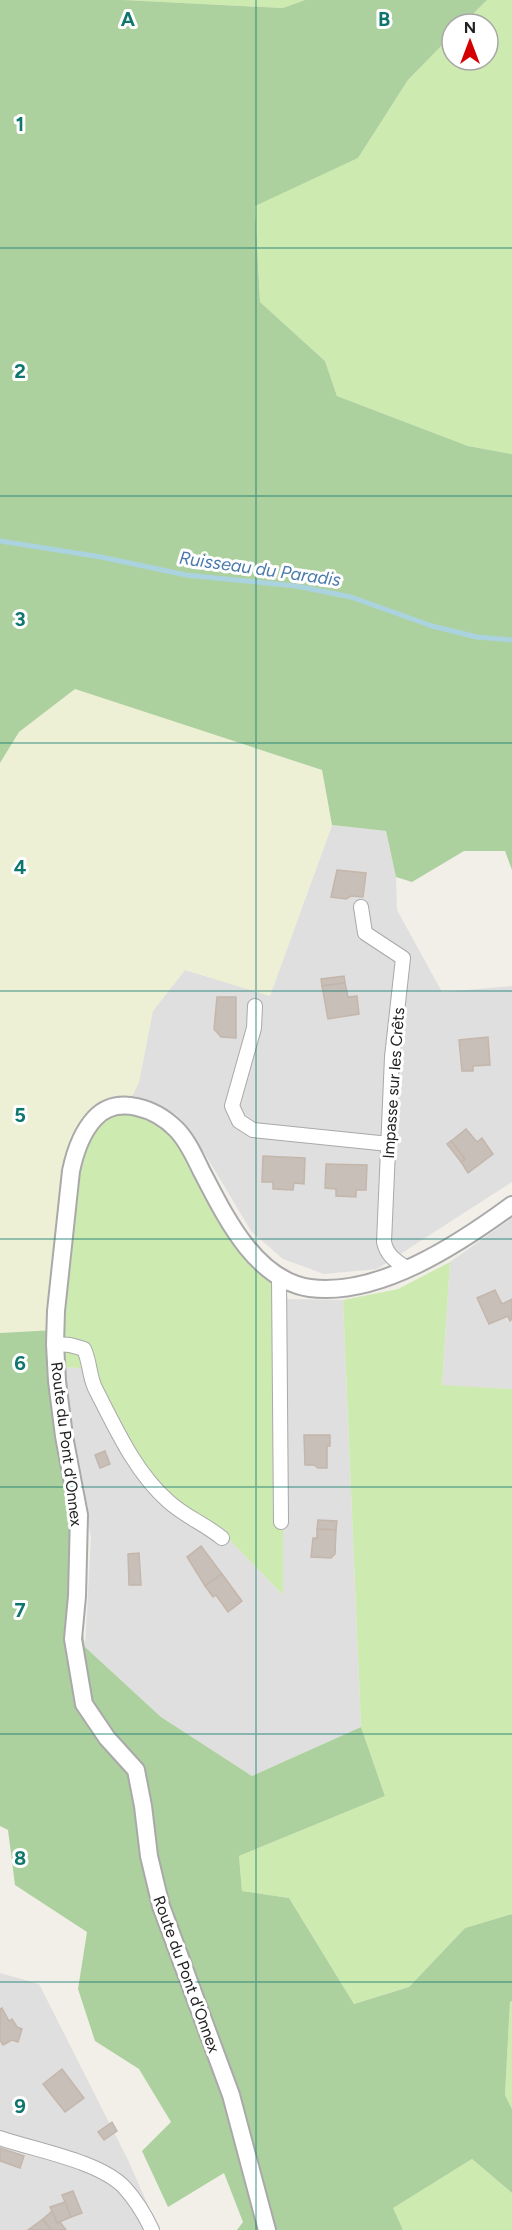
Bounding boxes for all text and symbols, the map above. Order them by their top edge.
text: A [121,7,136,31]
text: B [378,7,390,31]
north arrow [440,12,500,72]
text: N [464,18,476,37]
text: 1 [16,112,24,136]
text: 2 [14,359,26,383]
water label: Ruisseau du Paradis [178,547,343,591]
text: 3 [14,607,26,631]
text: 4 [14,855,27,879]
street label: Impasse sur les Crêts [379,1007,408,1159]
text: 5 [14,1103,26,1127]
text: 6 [14,1351,26,1375]
street label: Route du Pont d'Onnex [47,1361,86,1528]
text: 7 [14,1598,26,1622]
text: 8 [14,1846,26,1870]
street label: Route du Pont d'Onnex [149,1893,224,2056]
text: 9 [14,2094,26,2118]

